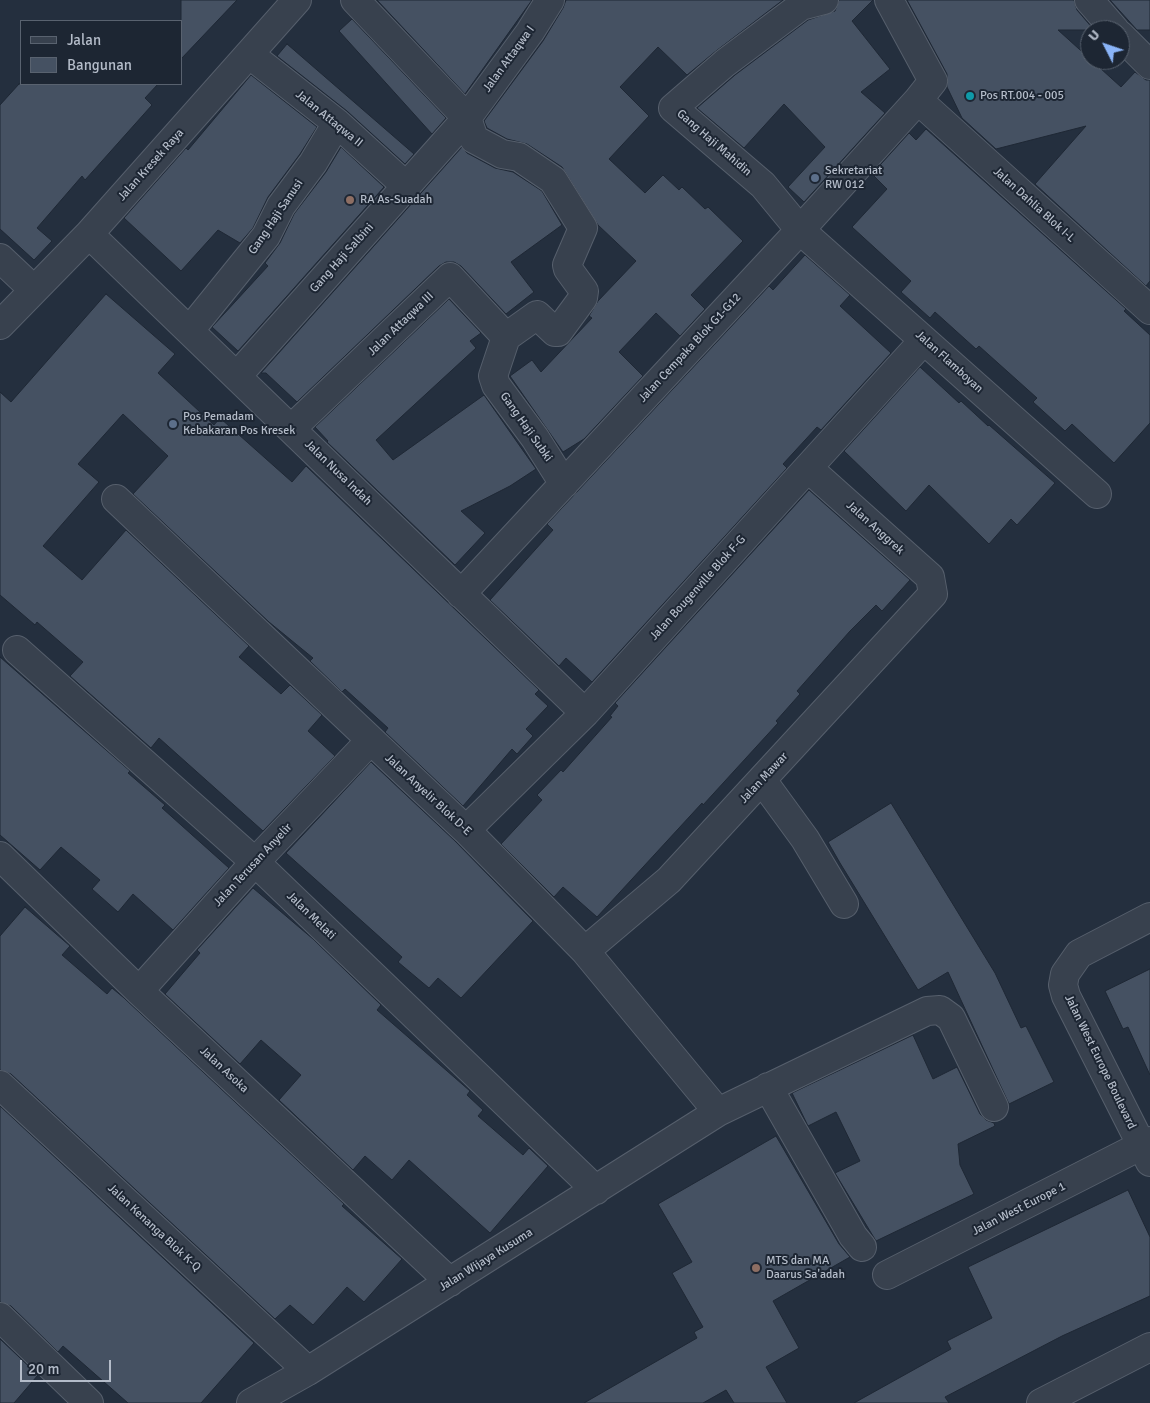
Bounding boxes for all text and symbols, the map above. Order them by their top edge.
legend [20,20,182,85]
north arrow [1080,20,1130,70]
street label: Jalan Attaqwa I [480,23,538,95]
text: U [1085,26,1104,45]
text: Jalan [67,31,101,49]
text: Bangunan [67,56,132,74]
street label: Jalan Attaqwa II [293,88,365,150]
place label: Pos RT.004 - 005 [980,89,1064,103]
marker: Pos RT.004 - 005 [964,90,976,102]
street label: Gang Haji Mahidin [674,107,754,179]
street label: Jalan Kresek Raya [115,126,187,204]
place label: Sekretariat RW 012 [825,164,882,192]
street label: Jalan Dahlia Blok I-L [990,164,1078,246]
marker: Sekretariat RW 012 [809,172,821,184]
street label: Gang Haji Sanusi [246,177,306,257]
place label: RA As-Suadah [360,193,432,207]
marker: RA As-Suadah [344,194,356,206]
street label: Gang Haji Salbini [307,220,377,296]
street label: Jalan Attaqwa III [365,289,437,359]
street label: Jalan Cempaka Blok G1-G12 [636,290,744,406]
street label: Jalan Flamboyan [912,328,986,396]
street label: Gang Haji Subki [497,389,555,465]
place label: Pos Pemadam Kebakaran Pos Kresek [183,410,295,438]
marker: Pos Pemadam Kebakaran Pos Kresek [167,418,179,430]
street label: Jalan Nusa Indah [301,437,375,509]
street label: Jalan Anggrek [843,498,907,558]
street label: Jalan Bougenville Blok F-G [647,532,749,644]
street label: Jalan Mawar [737,749,791,807]
street label: Jalan Anyelir Blok D-E [382,751,474,839]
street label: Jalan Terusan Anyelir [211,820,295,910]
street label: Jalan Melati [283,889,339,943]
street label: Jalan West Europe Boulevard [1061,992,1139,1132]
street label: Jalan Asoka [197,1044,251,1096]
street label: Jalan West Europe 1 [970,1179,1068,1239]
street label: Jalan Kenanga Blok K-Q [105,1181,203,1275]
street label: Jalan Wijaya Kusuma [436,1225,536,1295]
place label: MTS dan MA Daarus Sa'adah [766,1254,845,1282]
marker: MTS dan MA Daarus Sa'adah [750,1262,762,1274]
scale bar [22,1350,114,1382]
text: 20 m [28,1360,59,1378]

